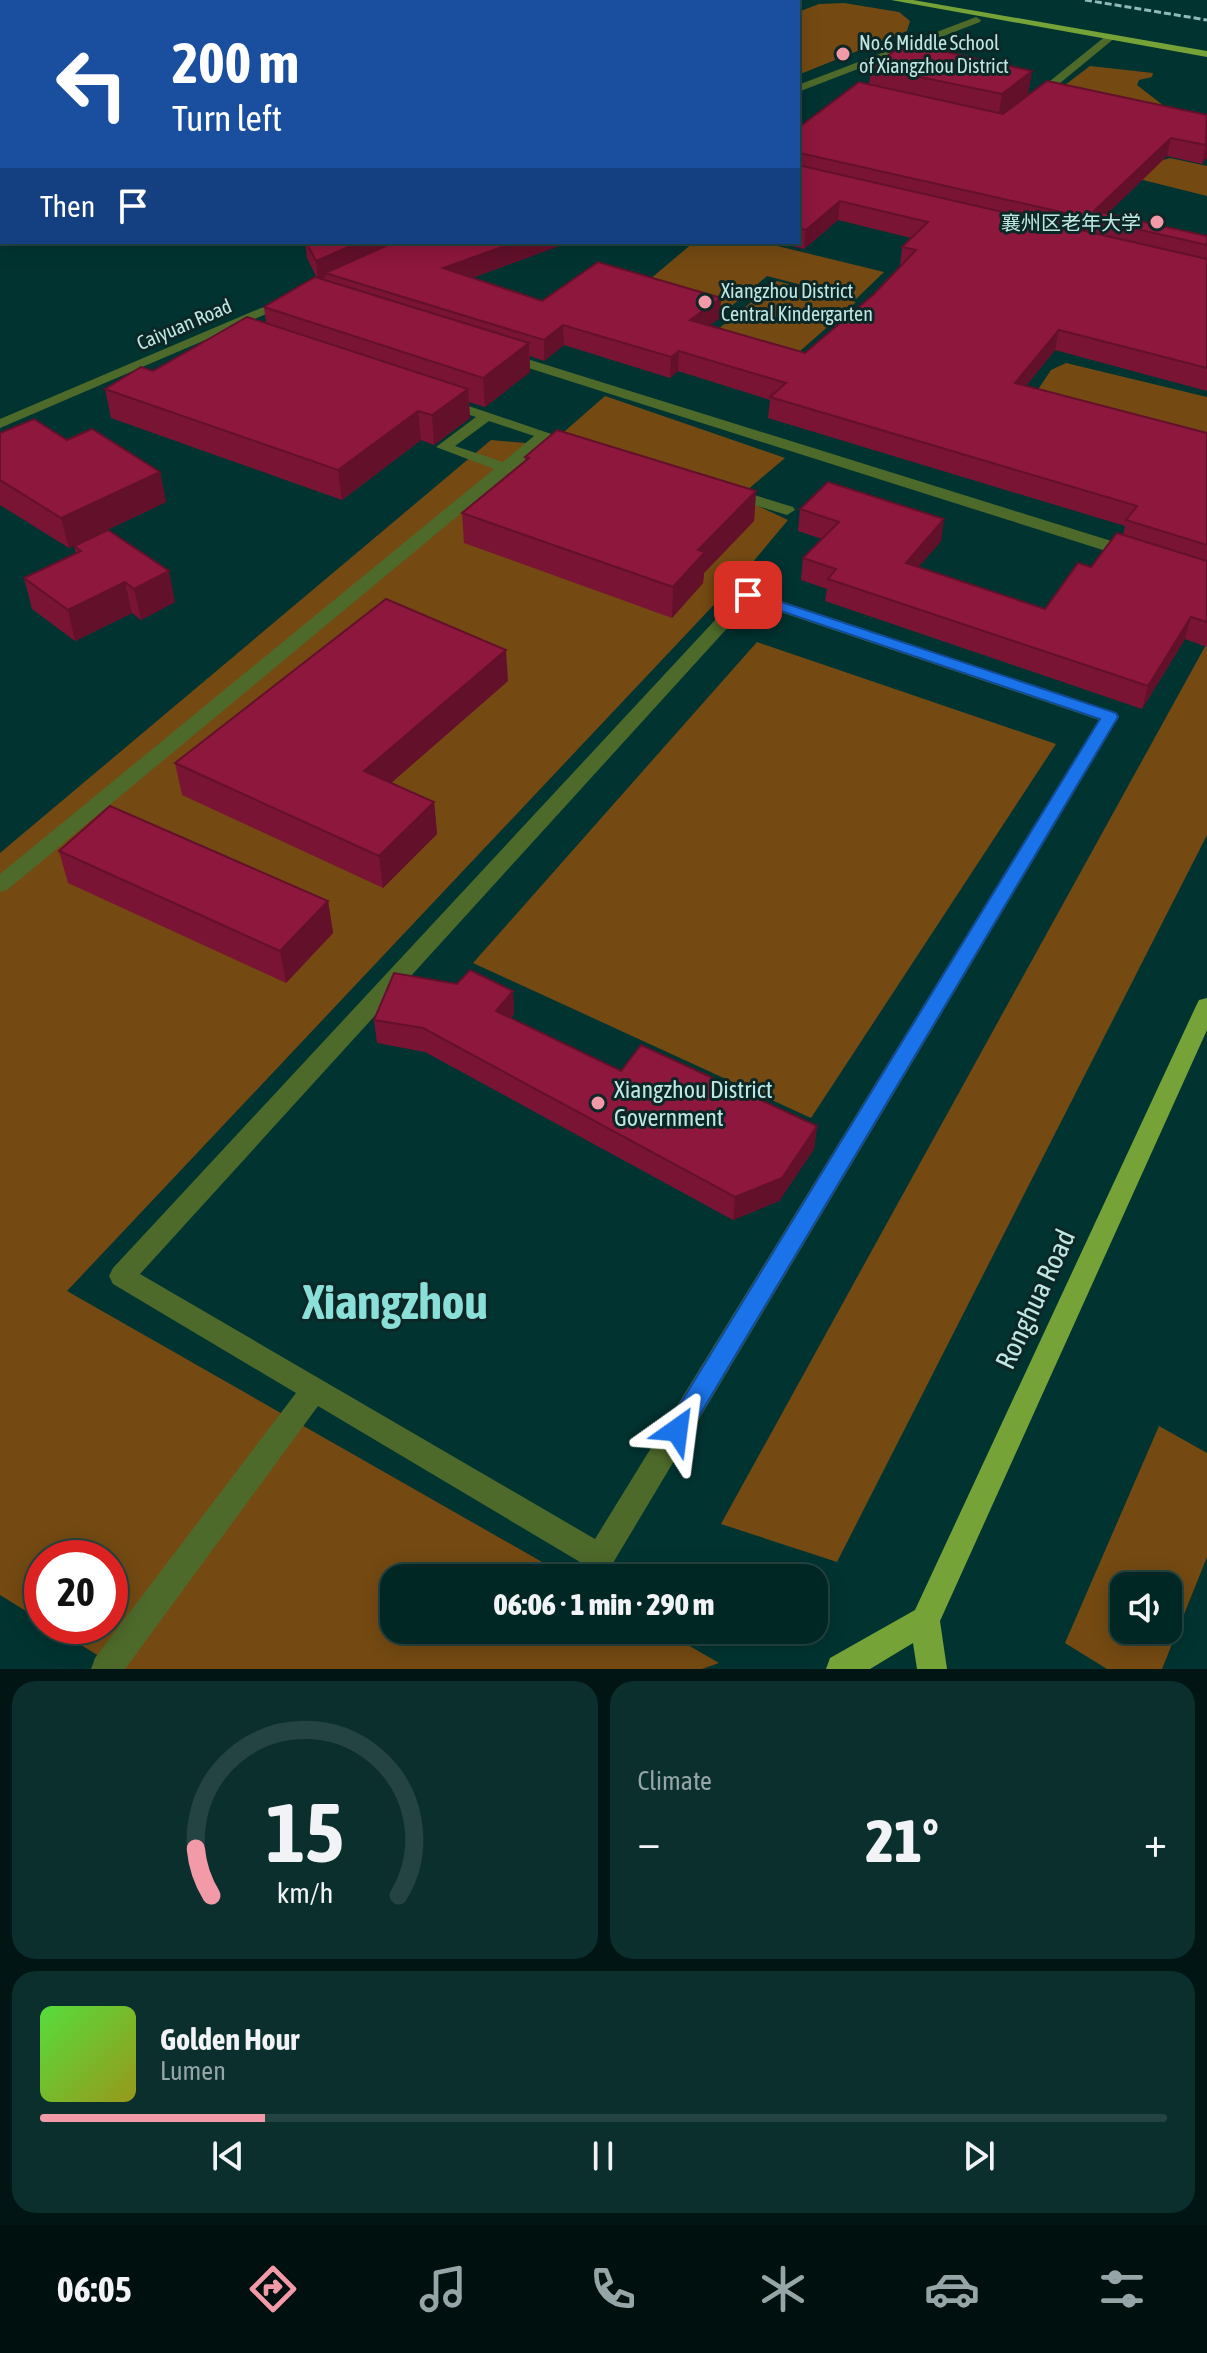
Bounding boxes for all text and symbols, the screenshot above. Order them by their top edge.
text: 200 m [172,31,299,95]
place label: No.6 Middle School of Xiangzhou District [859,31,1009,77]
icon: left [40,32,144,136]
marker: No.6 Middle School of Xiangzhou District [834,45,852,63]
text: Turn left [172,97,282,139]
icon: arrive [111,184,155,228]
text: Then [40,189,95,223]
place label: 襄州区老年大学 [1001,211,1141,234]
marker: 襄州区老年大学 [1148,213,1166,231]
place label: Xiangzhou District Central Kindergarten [721,279,873,325]
marker: Xiangzhou District Central Kindergarten [696,293,714,311]
street label: Caiyuan Road [133,294,235,354]
pin [714,561,782,629]
icon: arrive [726,573,770,617]
place label: Xiangzhou District Government [614,1076,773,1131]
marker: Xiangzhou District Government [589,1094,607,1112]
street label: Ronghua Road [989,1224,1081,1374]
district label: Xiangzhou [301,1274,488,1329]
position arrow [635,1388,719,1472]
speed limit sign: 20 [24,1540,128,1644]
map controls [1110,1572,1182,1644]
button: sound [1110,1572,1182,1644]
text: 06:06 · 1 min · 290 m [494,1587,714,1621]
text: Climate [638,1766,712,1796]
text: 15 [266,1784,344,1880]
text: 21° [866,1806,939,1875]
text: − [638,1816,660,1866]
text: + [1144,1816,1167,1866]
text: km/h [276,1876,333,1909]
text: Golden Hour [160,2022,299,2056]
text: Lumen [160,2056,226,2086]
icon: previous [206,2134,250,2178]
icon: pause [581,2134,625,2178]
icon: next [957,2134,1001,2178]
icon: directions [245,2261,301,2317]
icon: music [415,2261,471,2317]
icon: phone [585,2261,641,2317]
icon: climate [755,2261,811,2317]
icon: car [924,2261,980,2317]
icon: filters [1094,2261,1150,2317]
text: 06:05 [57,2268,132,2310]

